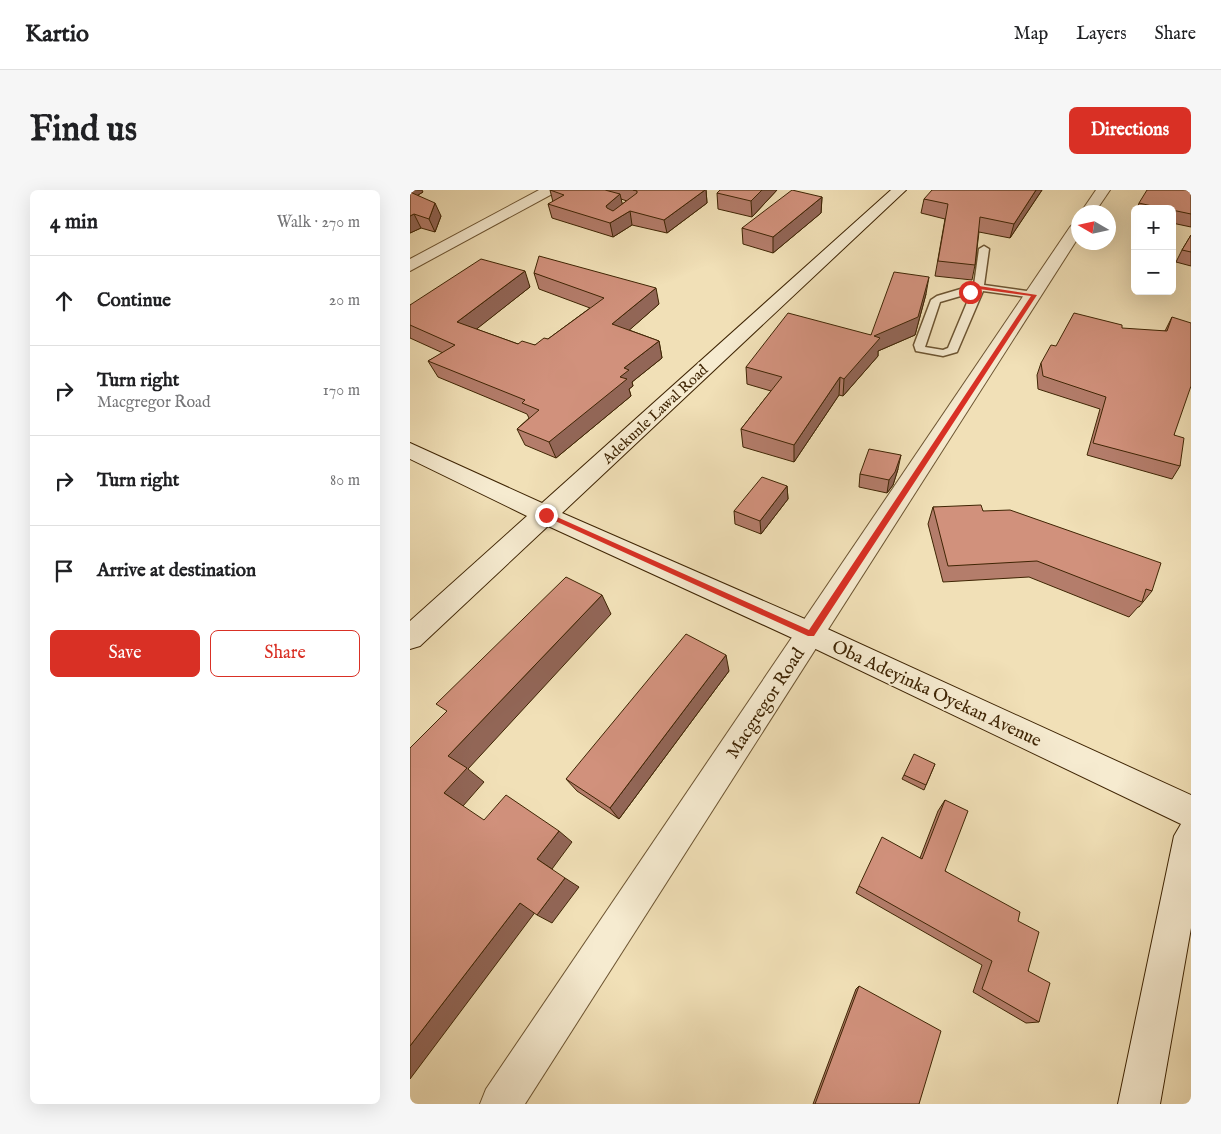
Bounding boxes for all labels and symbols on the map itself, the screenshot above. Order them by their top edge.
north arrow [1071,205,1116,250]
route start [959,281,982,304]
street label: Adekunle Lawal Road [598,360,713,469]
route end [535,504,558,527]
street label: Oba Adeyinka Oyekan Avenue [828,636,1045,753]
street label: Macgregor Road [722,644,811,764]

